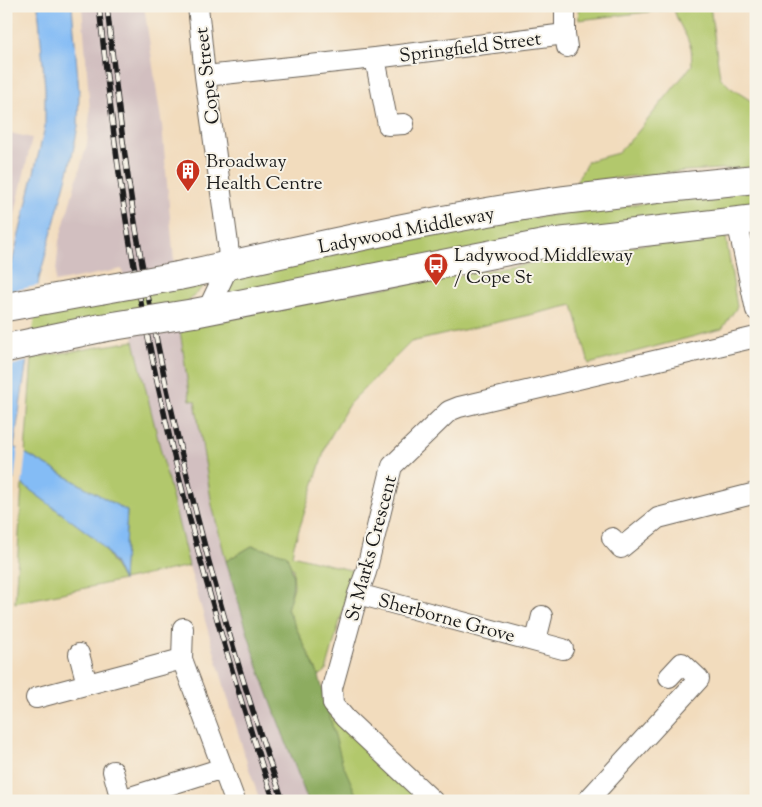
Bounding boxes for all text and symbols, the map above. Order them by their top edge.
street label: Cope Street [189,25,228,126]
street label: Springfield Street [398,26,543,71]
place label: Broadway Health Centre [206,149,323,198]
building icon: Broadway Health Centre [175,158,201,192]
street label: Ladywood Middleway [316,201,497,262]
place label: Ladywood Middleway / Cope St [454,243,634,292]
bus stop icon: Ladywood Middleway / Cope St [423,252,449,286]
street label: St Marks Crescent [340,472,405,625]
street label: Sherborne Grove [375,588,518,651]

